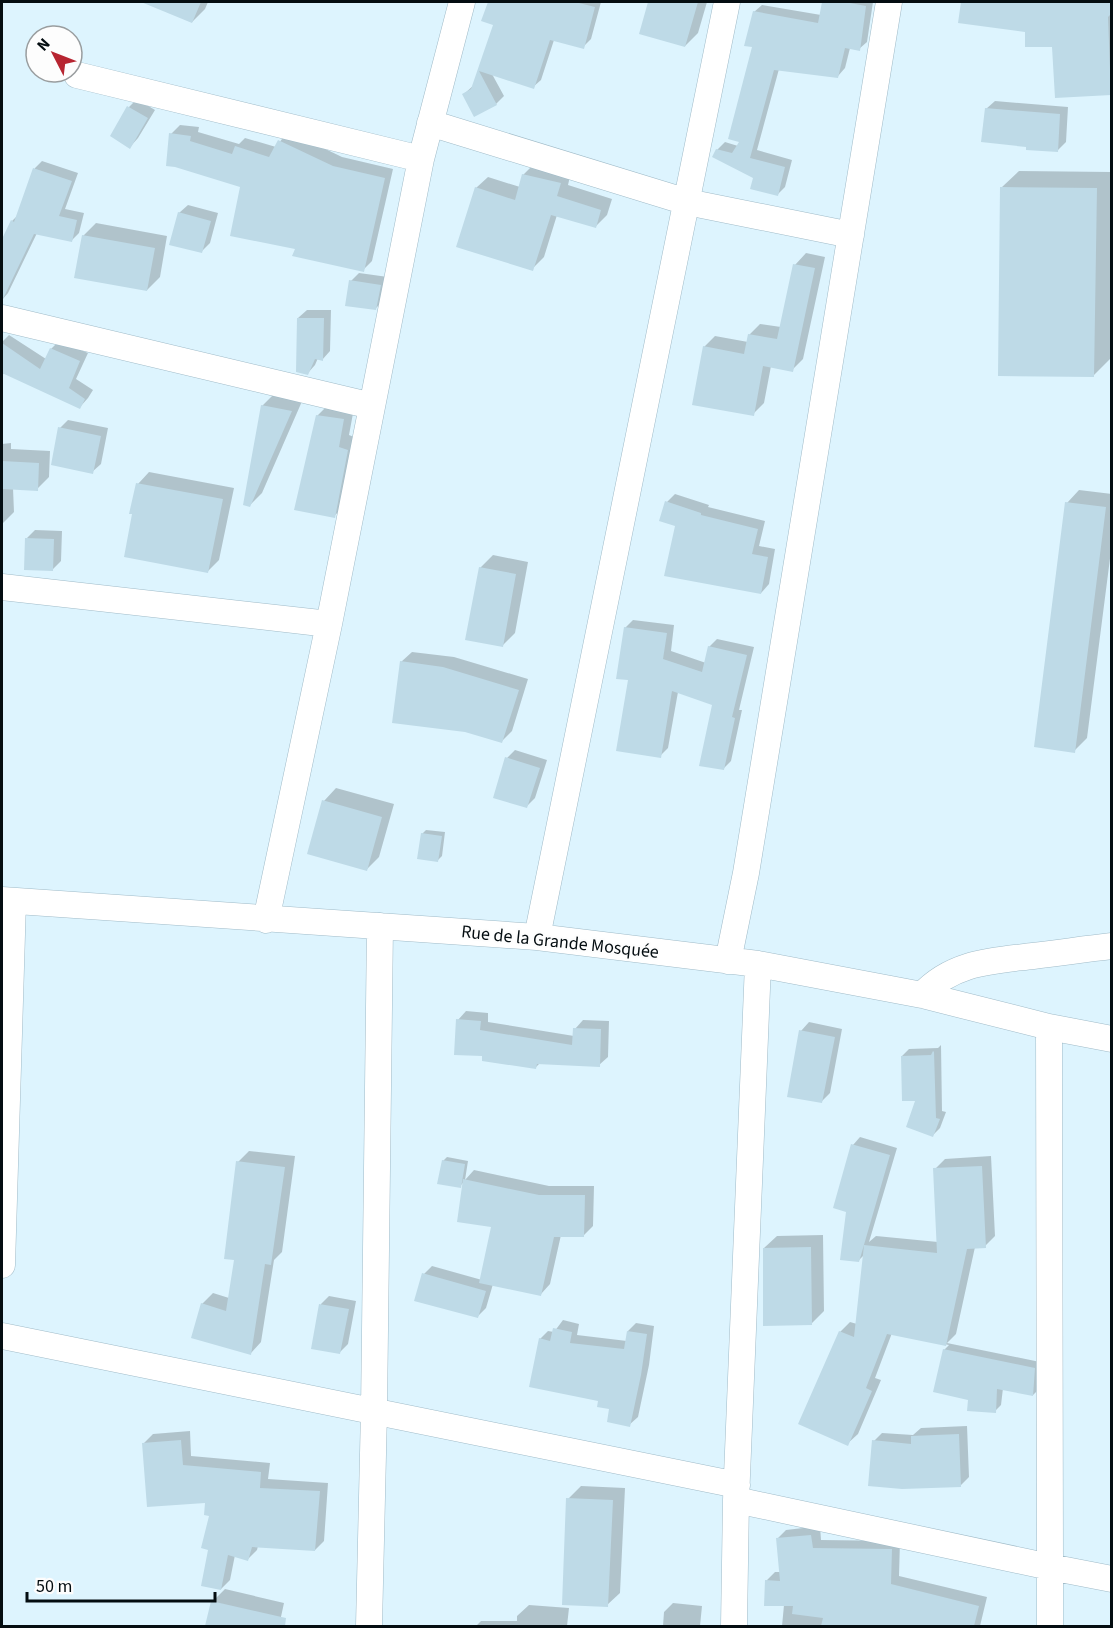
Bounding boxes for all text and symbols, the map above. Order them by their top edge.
north arrow [24,24,84,84]
text: N [32,33,55,56]
street label: Rue de la Grande Mosquée [460,919,660,965]
scale bar [27,1565,214,1603]
text: 50 m [36,1574,72,1599]

